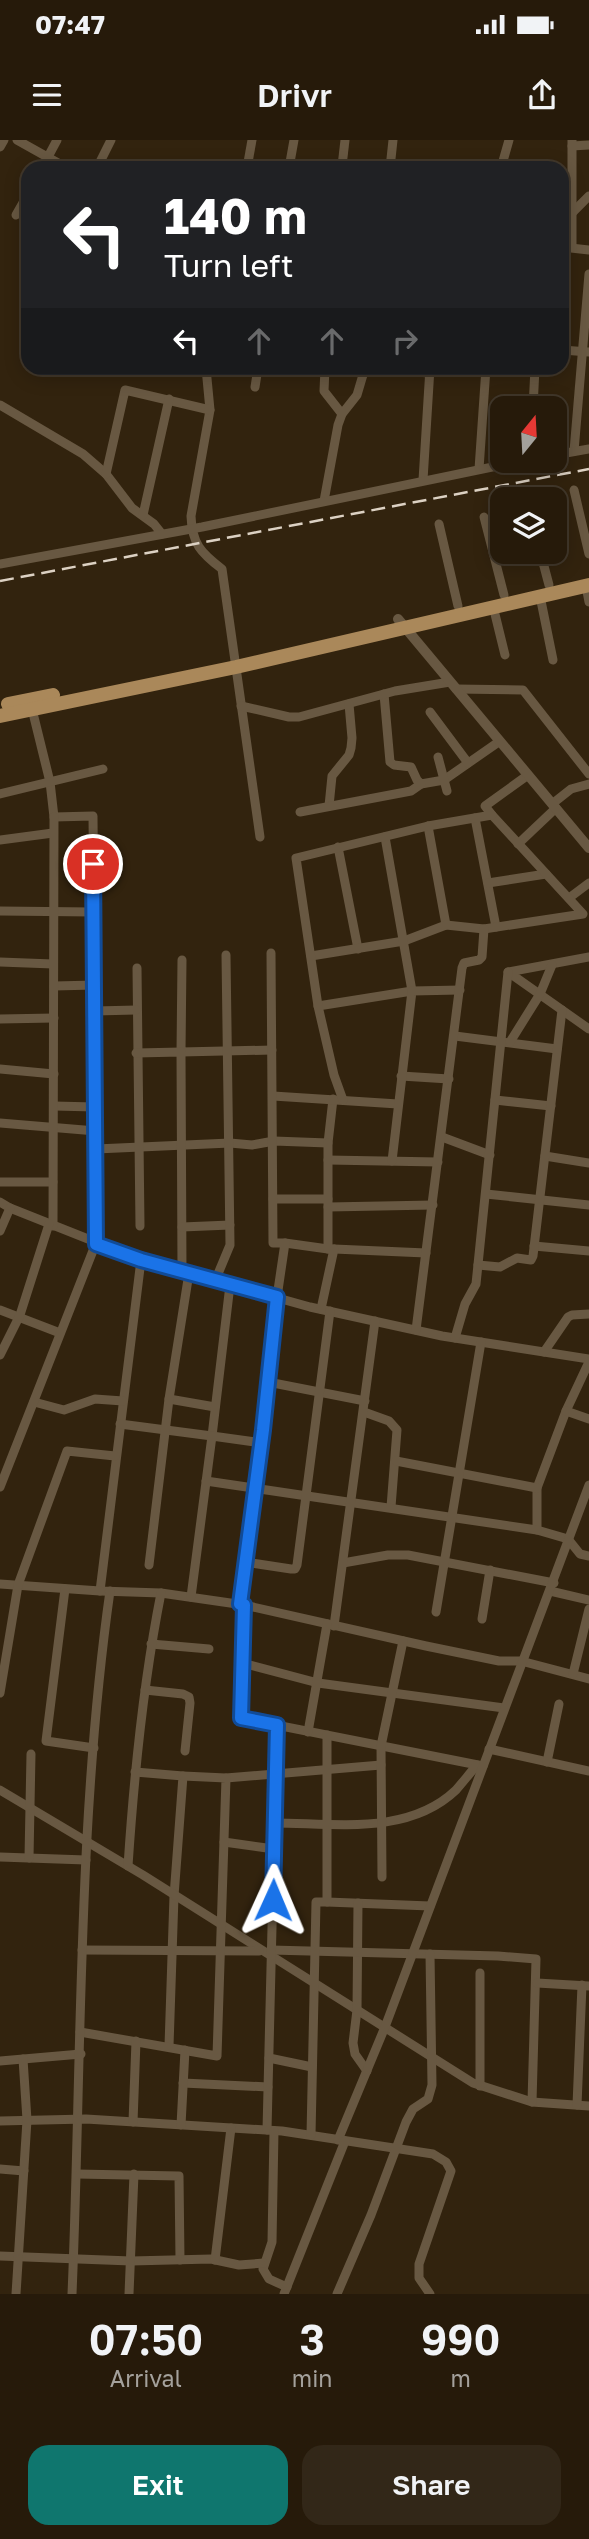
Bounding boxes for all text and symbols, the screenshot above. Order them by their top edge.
text: 07:47 [35,9,105,40]
icon: menu [28,76,66,114]
text: Drivr [257,76,332,114]
icon: share [523,76,561,114]
text: 140 m [164,186,307,245]
icon: left [49,189,140,280]
text: Turn left [164,246,293,284]
icon: left [167,322,205,360]
icon: ahead [240,322,278,360]
icon: ahead [313,322,351,360]
icon: right [386,322,424,360]
north arrow [490,396,567,472]
map controls [490,396,567,564]
button: layers [490,487,567,564]
pin [63,834,123,894]
icon: arrive [74,845,112,883]
position arrow [236,1863,310,1937]
text: 07:50 [89,2314,203,2364]
text: 3 [299,2314,325,2364]
text: 990 [421,2314,500,2364]
text: Arrival [110,2364,182,2392]
text: min [292,2364,332,2392]
text: m [451,2364,471,2392]
button: Exit [28,2445,288,2525]
button: Share [302,2445,561,2525]

